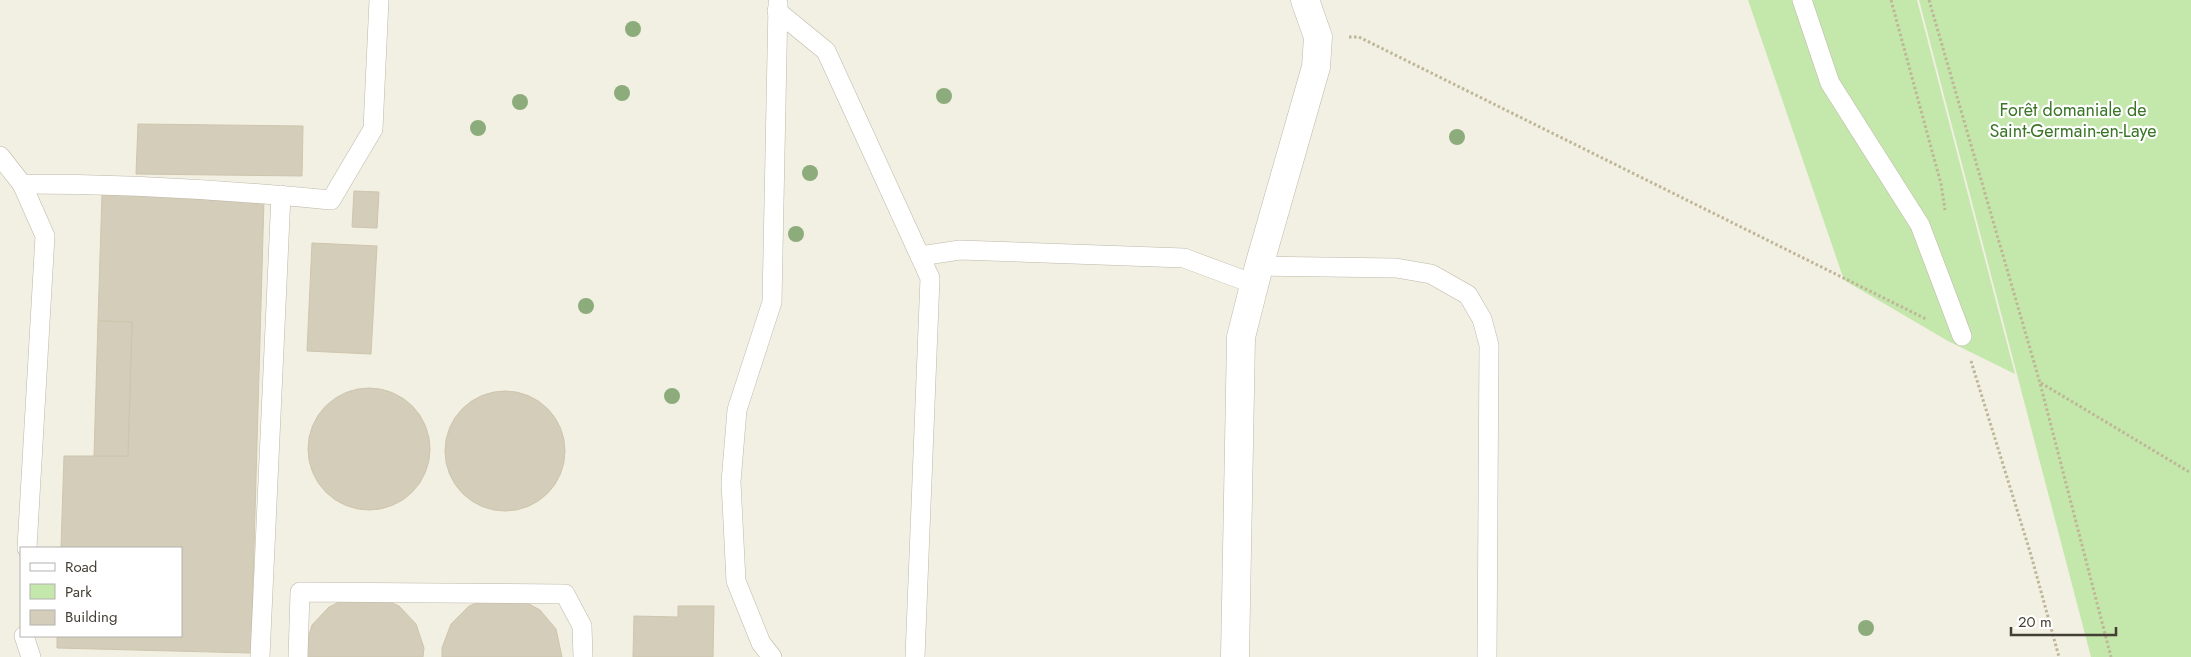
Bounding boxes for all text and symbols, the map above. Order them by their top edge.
park label: Forêt domaniale de Saint-Germain-en-Laye [1990,97,2156,144]
legend [20,547,182,637]
text: Road [65,556,97,578]
text: Park [65,581,92,603]
scale bar [2011,604,2116,636]
text: Building [65,606,117,628]
text: 20 m [2018,611,2052,633]

